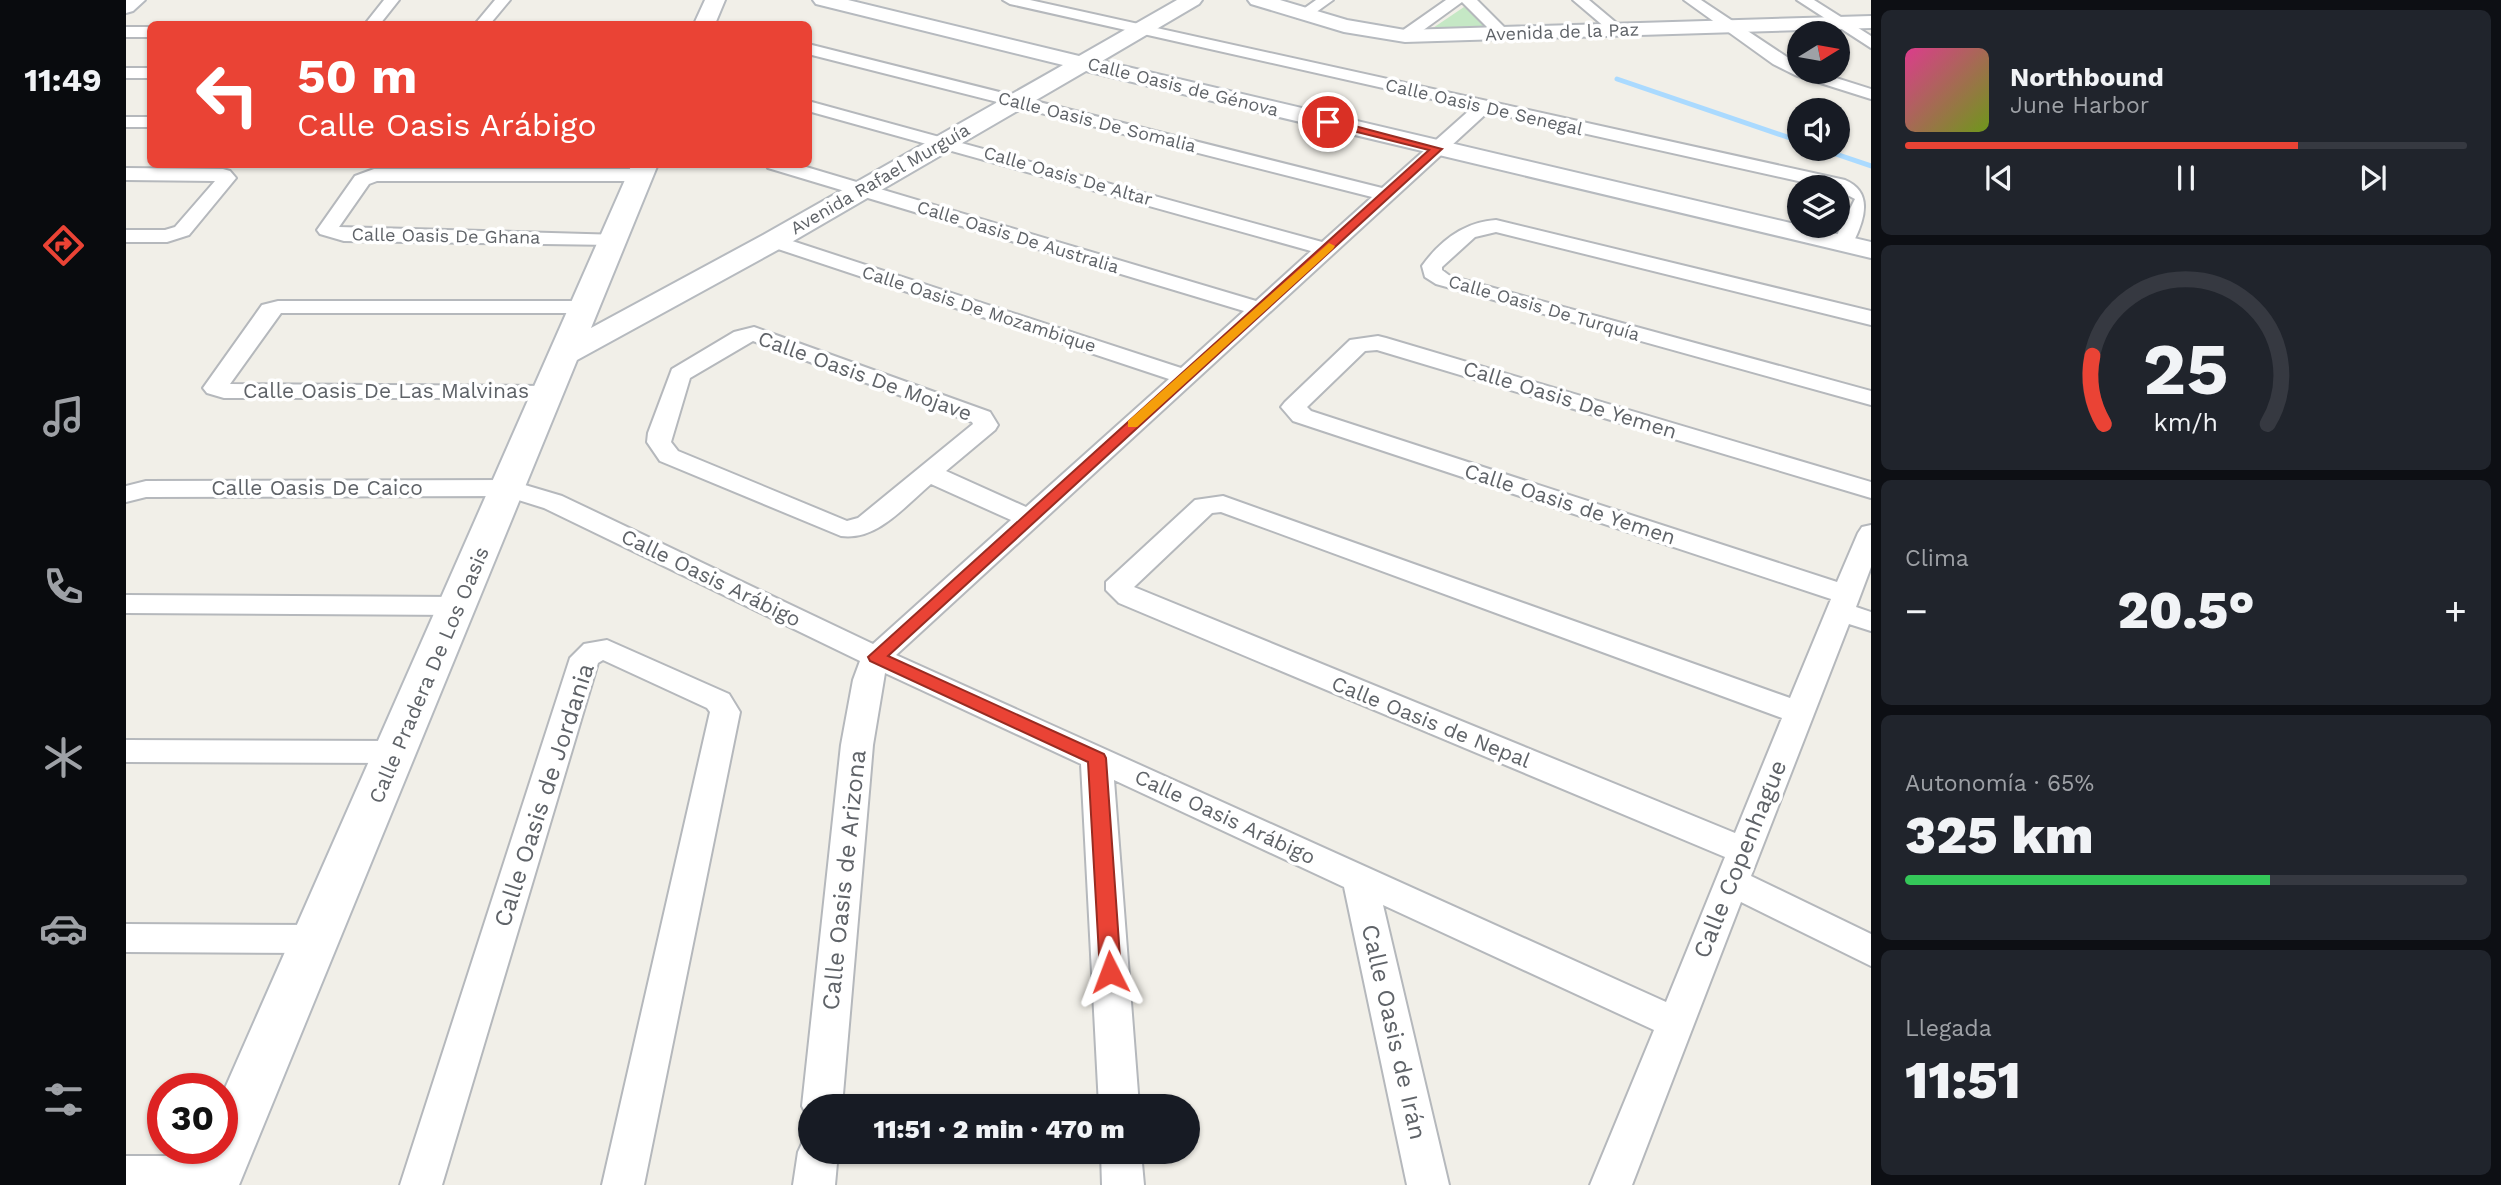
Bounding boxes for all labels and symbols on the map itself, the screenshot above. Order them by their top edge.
street label: Avenida de la Paz [1485,18,1639,45]
north arrow [1787,21,1850,84]
street label: Calle Oasis de Génova [1085,53,1281,120]
street label: Calle Oasis De Senegal [1383,74,1585,140]
street label: Calle Oasis De Somalia [996,87,1198,156]
pin [1298,92,1358,152]
street label: Avenida Rafael Murguía [786,119,973,238]
street label: Calle Oasis De Altar [981,141,1155,210]
street label: Calle Oasis De Australia [915,196,1122,277]
street label: Calle Oasis De Ghana [351,223,541,248]
street label: Calle Oasis De Mozambique [859,261,1099,356]
street label: Calle Oasis De Turquía [1446,270,1642,345]
street label: Calle Oasis De Mojave [755,325,976,426]
street label: Calle Oasis De Yemen [1460,355,1680,444]
street label: Calle Oasis De Las Malvinas [243,378,529,403]
street label: Calle Oasis de Yemen [1462,458,1679,549]
street label: Calle Oasis De Caico [211,475,423,500]
street label: Calle Oasis Arábigo [617,523,805,632]
street label: Calle Pradera De Los Oasis [363,543,494,807]
street label: Calle Oasis de Jordania [488,660,600,930]
street label: Calle Oasis de Nepal [1328,670,1535,773]
street label: Calle Oasis de Arizona [816,748,872,1012]
street label: Calle Copenhague [1687,756,1793,962]
street label: Calle Oasis Arábigo [1131,764,1320,869]
street label: Calle Oasis de Irán [1356,922,1432,1142]
position arrow [1073,935,1147,1009]
speed limit sign: 30 [147,1073,238,1164]

